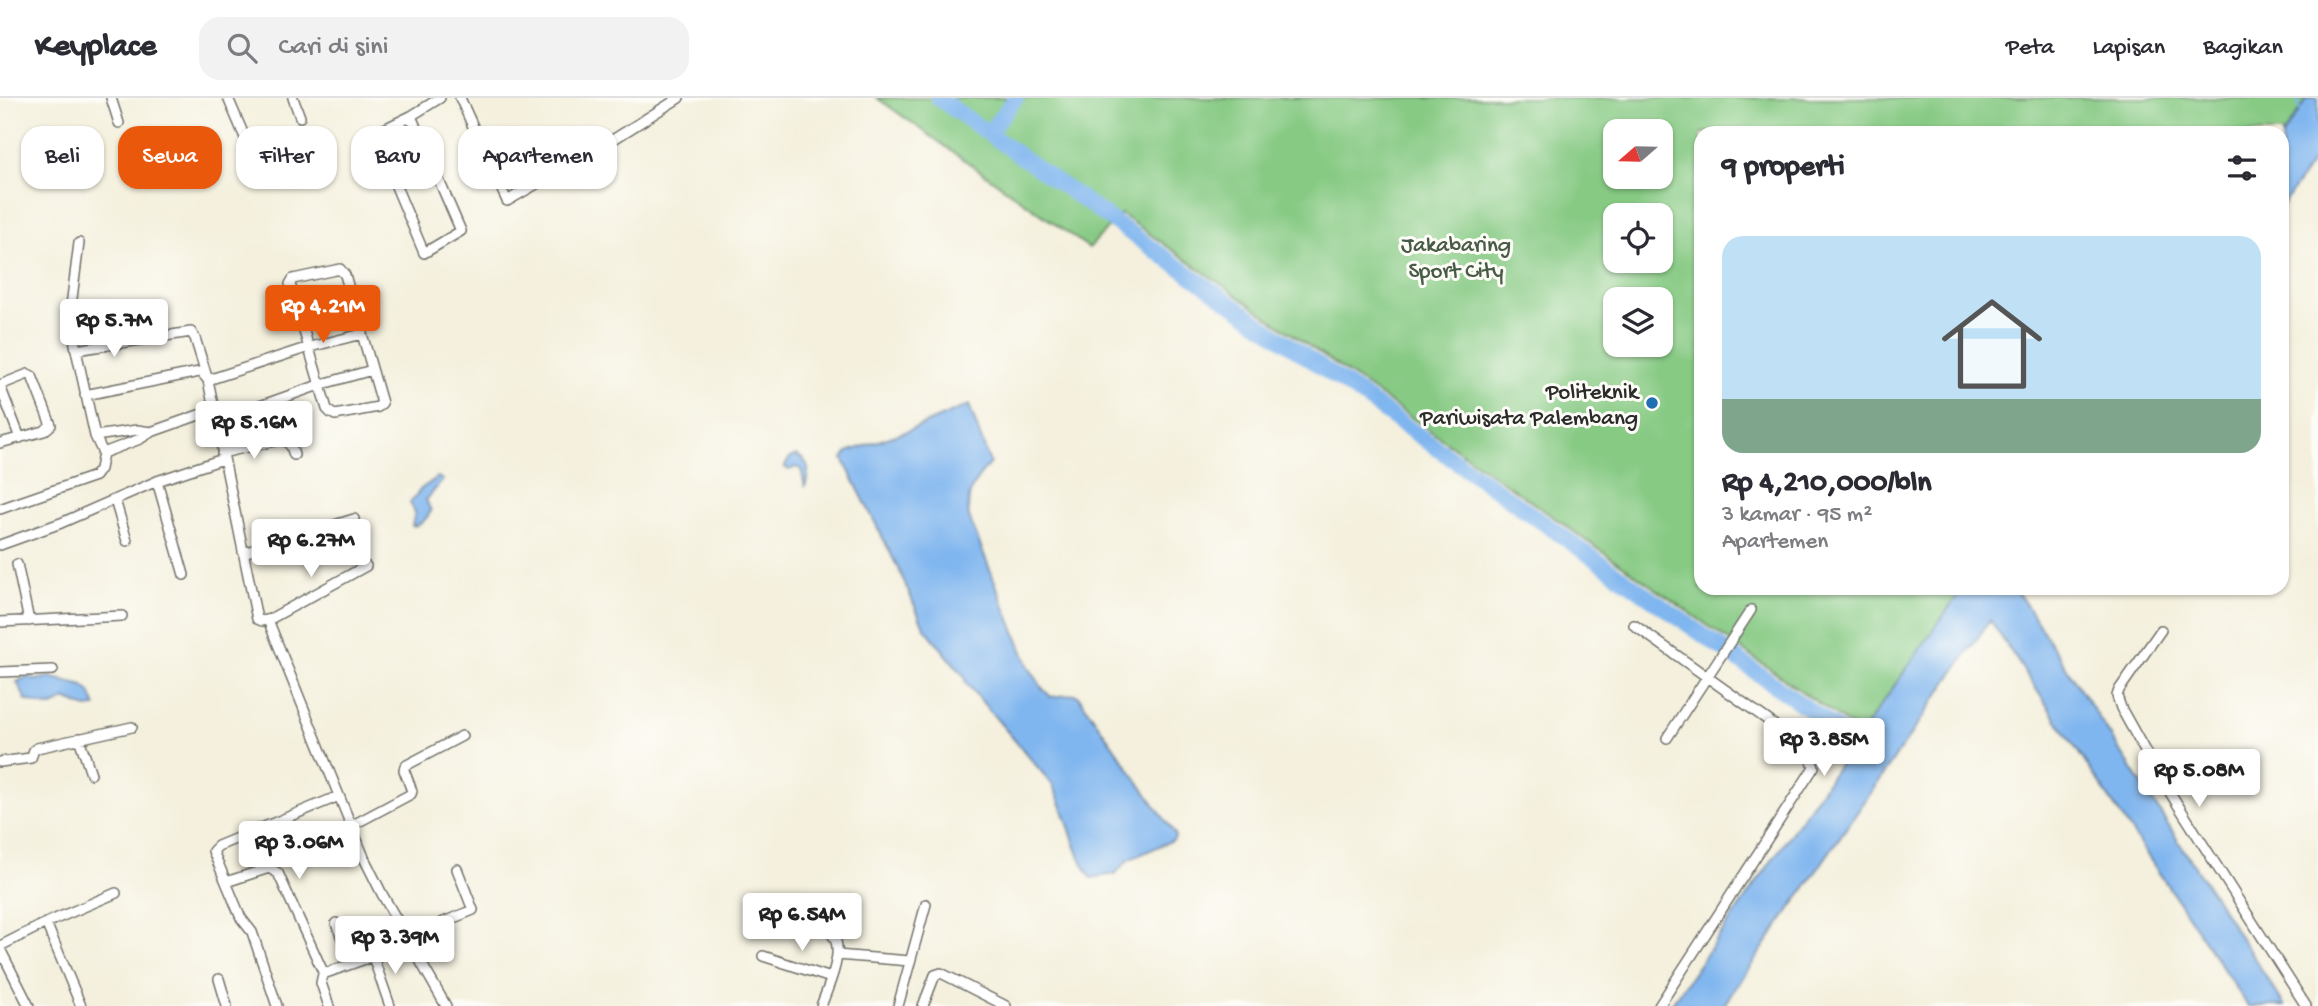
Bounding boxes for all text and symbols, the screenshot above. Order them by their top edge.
search box [199,17,689,80]
text: Keyplace [35,29,157,67]
icon: search [223,29,261,67]
text: Cari di sini [279,33,388,64]
text: Peta [2006,34,2054,63]
text: Lapisan [2092,34,2165,63]
text: Bagikan [2203,34,2283,63]
north arrow [1603,119,1673,189]
map controls [1603,119,1673,357]
chip: Beli [21,126,104,189]
chip: Sewa [118,126,222,189]
chip: Filter [236,126,337,189]
chip: Baru [351,126,444,189]
chip: Apartemen [458,126,617,189]
icon: filters [2223,149,2261,187]
text: 9 properti [1722,151,1845,186]
button: locate [1603,203,1673,273]
park label: Jakabaring Sport City [1401,233,1511,286]
icon: home [1929,281,2055,407]
pin: Rp 4.21M [251,286,395,345]
button: layers [1603,287,1673,357]
text: Rp 4.21M [281,294,365,321]
pin: Rp 5.7M [49,300,179,359]
text: Rp 5.7M [76,308,152,335]
place label: Politeknik Pariwisata Palembang [1419,380,1641,433]
marker: Politeknik Pariwisata Palembang [1644,395,1660,411]
pin: Rp 5.16M [182,402,326,461]
text: Rp 5.16M [211,410,297,437]
text: Rp 4,210,000/bln [1722,467,1932,502]
text: 3 kamar · 95 m² [1722,502,1872,529]
pin: Rp 6.27M [239,519,383,579]
text: Rp 6.27M [268,528,354,555]
text: Apartemen [1722,529,1828,556]
pin: Rp 3.85M [1752,718,1896,778]
text: Rp 3.85M [1780,727,1868,754]
pin: Rp 5.08M [2127,750,2271,809]
text: Rp 5.08M [2154,758,2244,785]
pin: Rp 3.06M [227,822,371,881]
text: Rp 3.06M [255,830,343,857]
pin: Rp 6.54M [730,894,874,953]
text: Rp 6.54M [759,902,845,929]
pin: Rp 3.39M [323,916,467,976]
text: Rp 3.39M [351,925,439,952]

